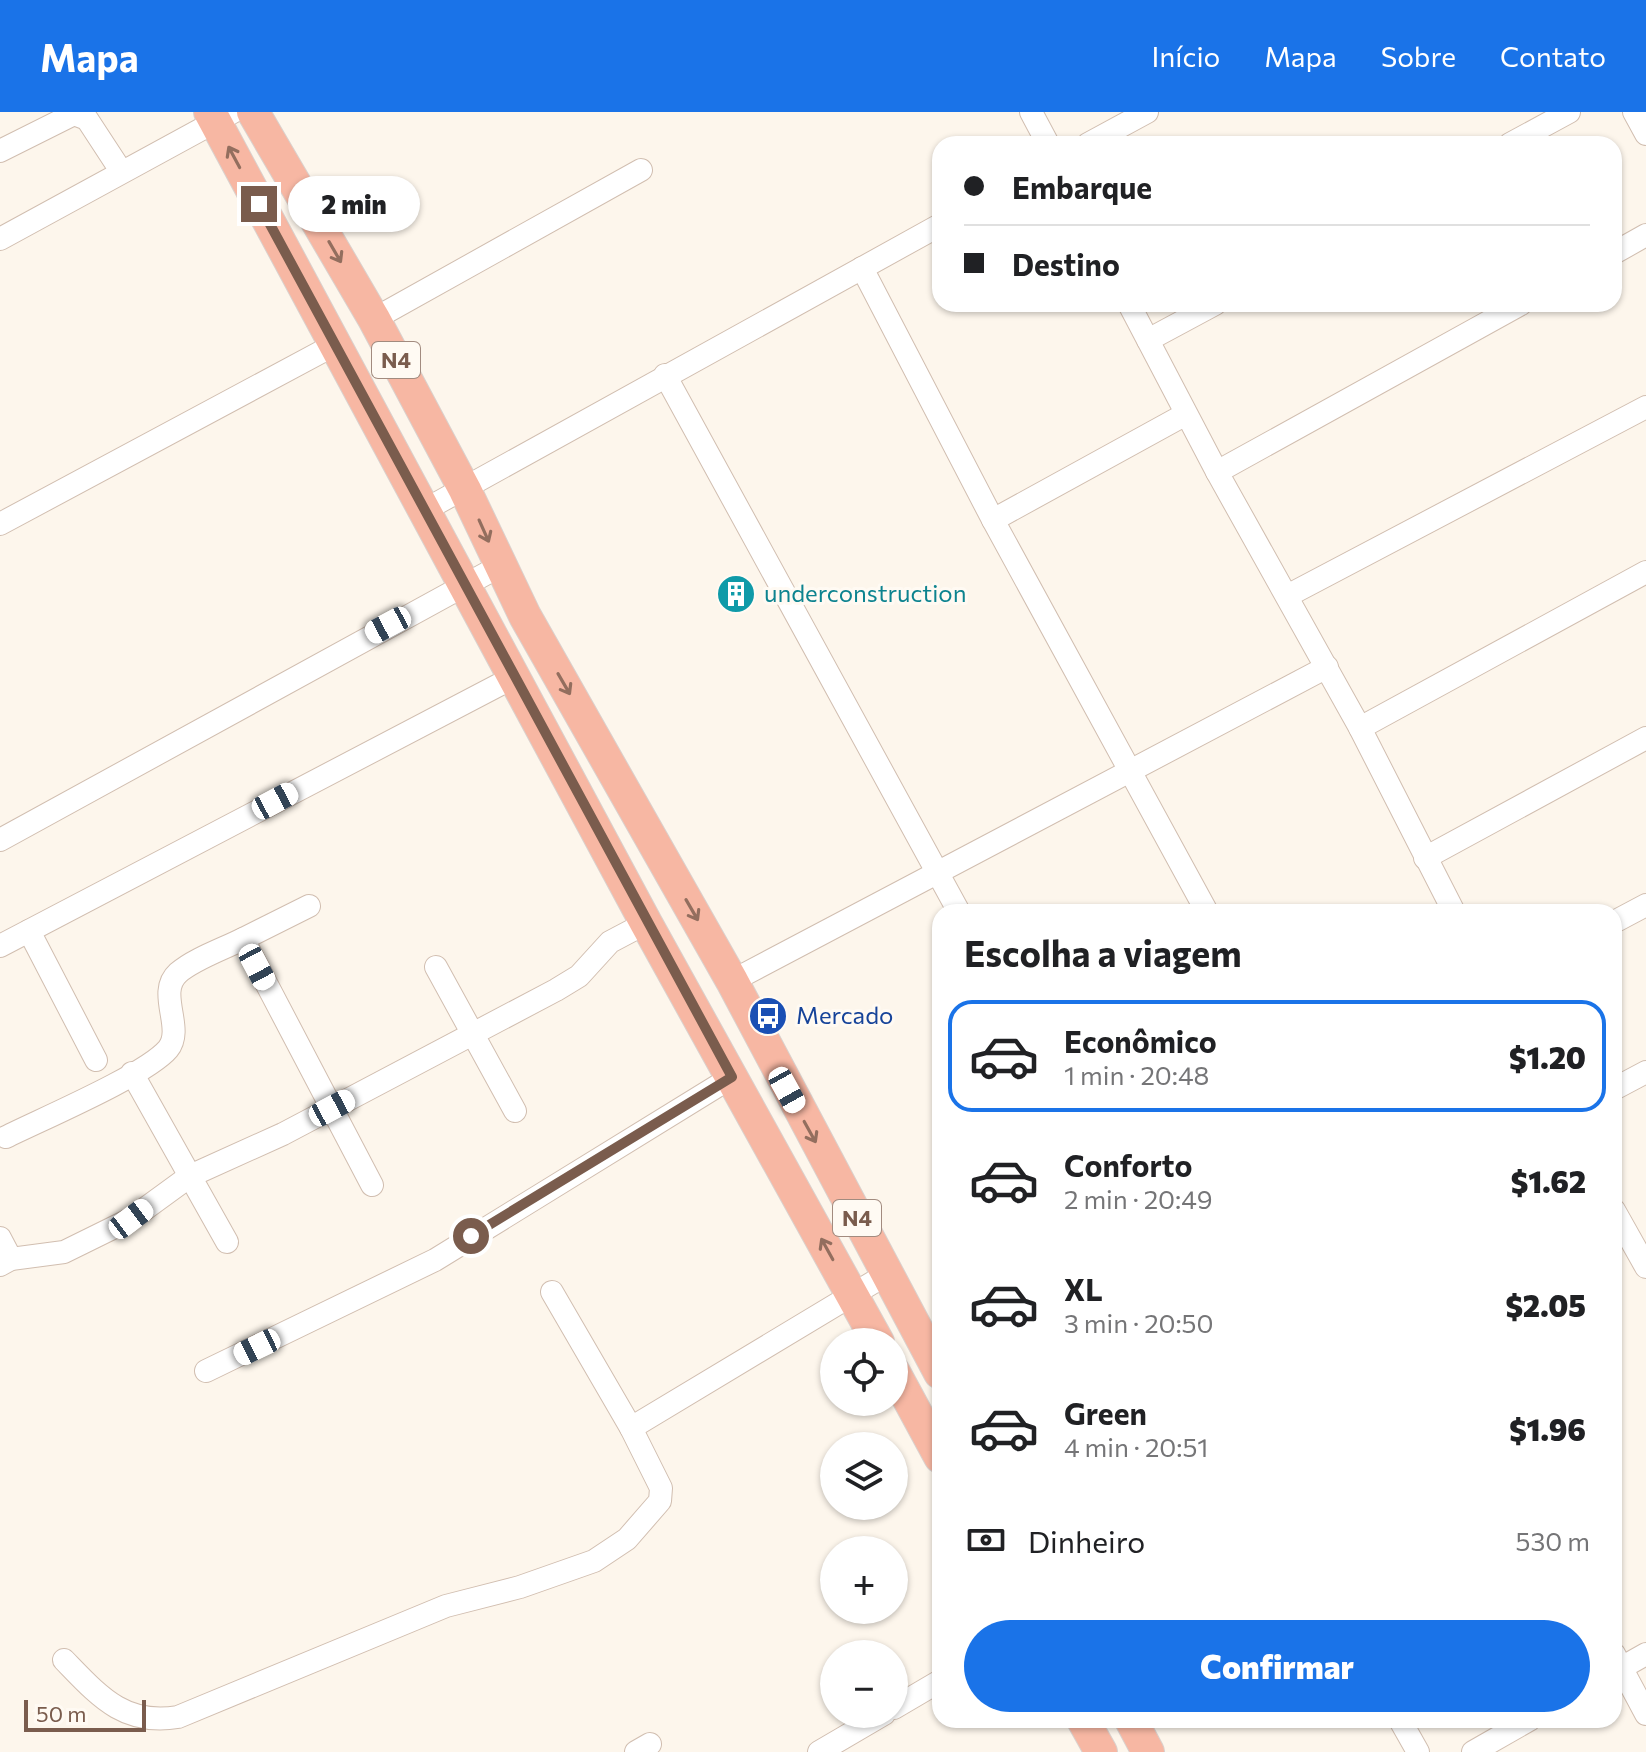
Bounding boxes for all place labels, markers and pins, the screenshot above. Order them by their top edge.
building icon: underconstruction [715,573,757,615]
place label: underconstruction [764,578,966,607]
bus stop icon: Mercado [747,995,789,1037]
place label: Mercado [796,1000,893,1029]

